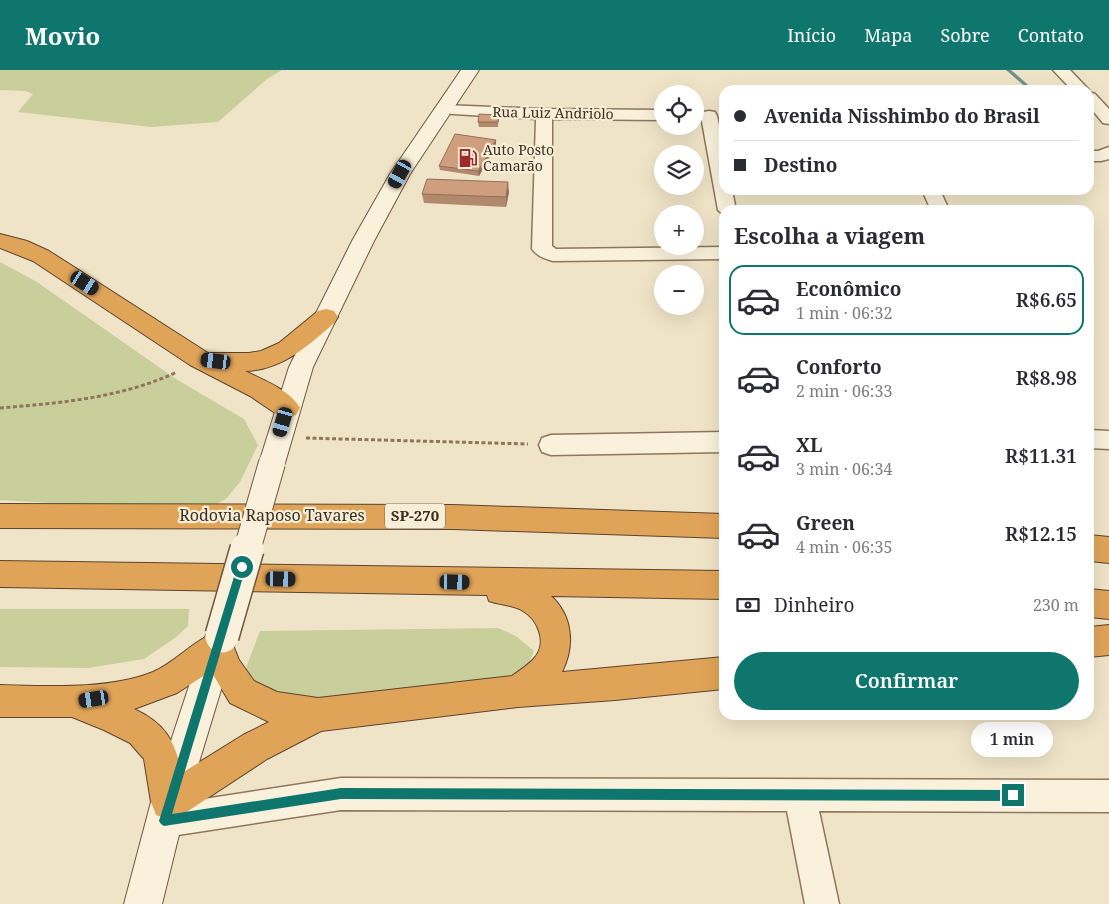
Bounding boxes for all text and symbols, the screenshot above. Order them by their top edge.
text: Movio [25,19,100,52]
text: Início [787,23,836,47]
text: Mapa [864,23,912,47]
text: Sobre [940,23,990,47]
text: Contato [1018,23,1084,47]
map controls [654,85,704,315]
button: locate [654,85,704,135]
street label: Rua Luiz Andriolo [492,102,614,123]
text: Avenida Nisshimbo do Brasil [764,103,1040,129]
place label: Auto Posto Camarão [483,140,554,175]
button: layers [654,145,704,195]
fuel station icon: Auto Posto Camarão [457,147,479,169]
text: Destino [764,152,837,178]
car [386,157,413,191]
button: + [654,205,704,255]
text: Escolha a viagem [734,220,925,250]
button: − [654,265,704,315]
car [68,269,101,297]
text: Econômico [796,276,902,302]
icon: car [736,278,781,323]
text: R$6.65 [1016,287,1077,313]
text: 1 min · 06:32 [796,302,892,324]
car [200,352,231,370]
text: Conforto [796,354,882,380]
icon: car [736,356,781,401]
text: R$8.98 [1016,365,1077,391]
text: 2 min · 06:33 [796,380,892,402]
car [271,406,294,438]
text: XL [796,432,822,458]
icon: car [736,434,781,479]
text: R$11.31 [1005,443,1077,469]
text: 3 min · 06:34 [796,458,892,480]
street label: Rodovia Raposo Tavares [179,504,365,526]
road number: SP-270 [385,504,445,528]
text: Green [796,510,855,536]
icon: car [736,512,781,557]
text: R$12.15 [1005,521,1077,547]
text: 4 min · 06:35 [796,536,892,558]
route start [231,556,253,578]
car [265,571,296,587]
car [439,574,470,590]
icon: cash [734,591,762,619]
text: Dinheiro [774,592,854,618]
text: 230 m [1033,594,1079,616]
button: Confirmar [734,652,1079,710]
car [78,689,109,709]
callout: 1 min [972,722,1054,758]
text: 1 min [990,728,1034,750]
route end [1002,784,1024,806]

